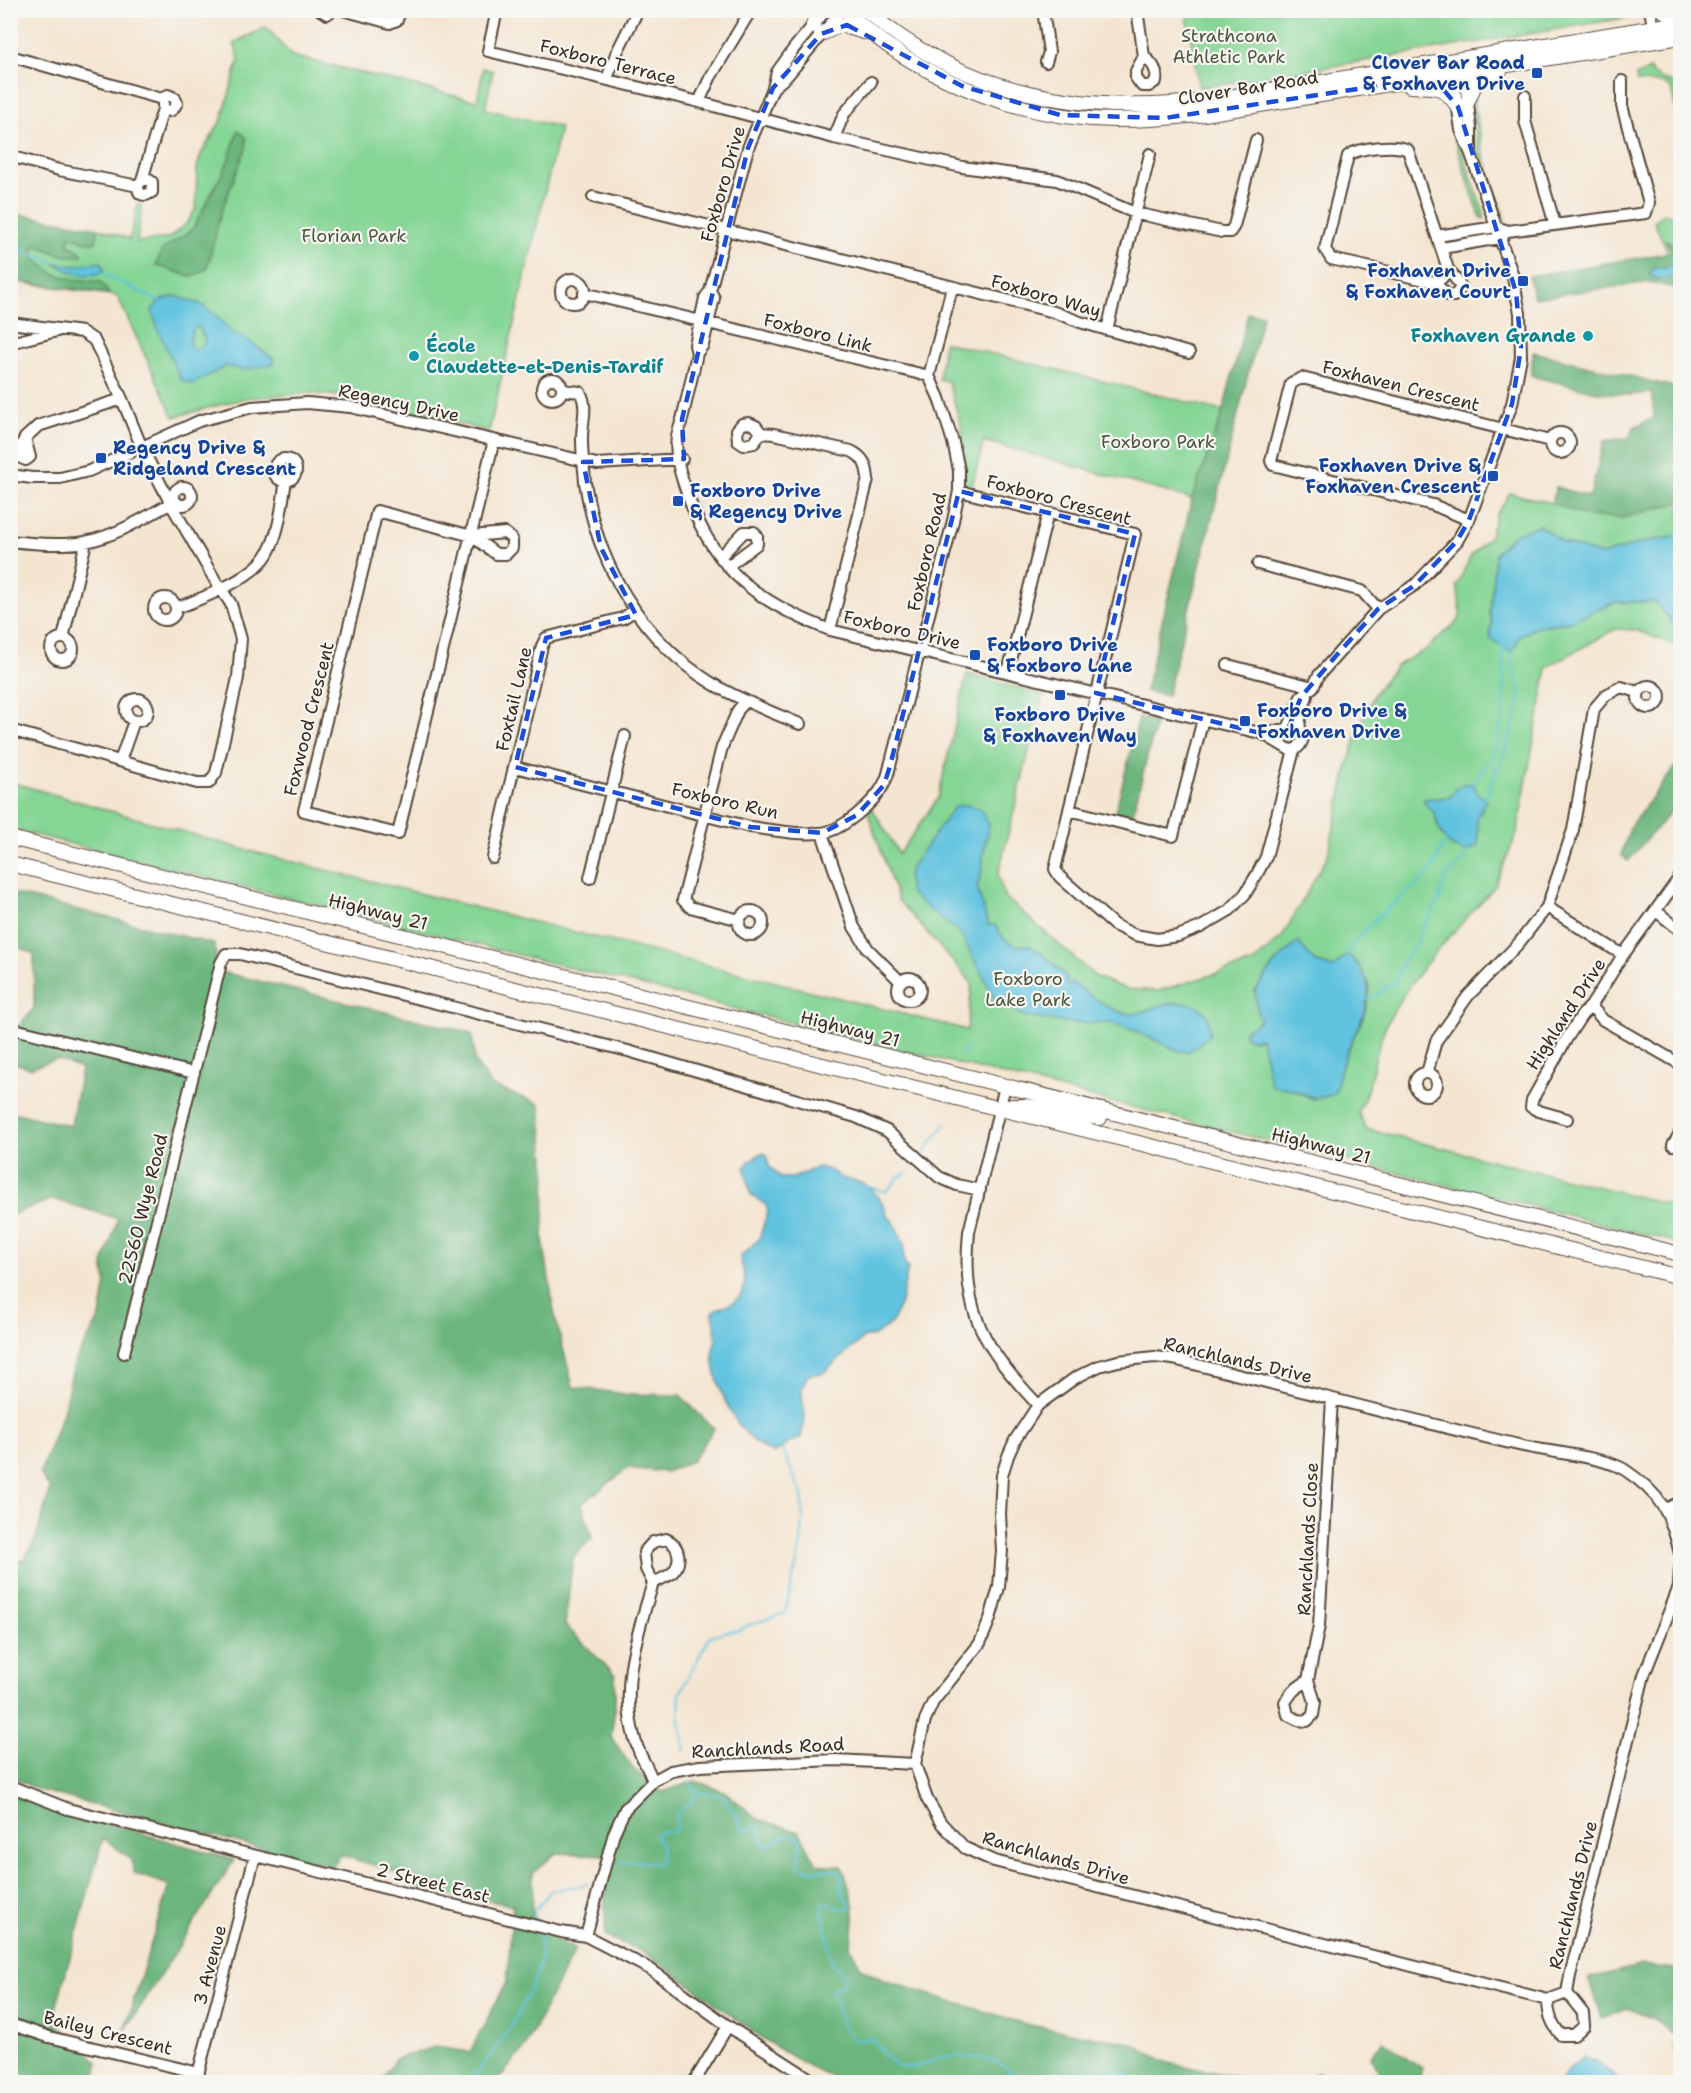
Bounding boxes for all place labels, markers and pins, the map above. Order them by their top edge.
place label: Clover Bar Road & Foxhaven Drive [1363,51,1525,96]
marker: Clover Bar Road & Foxhaven Drive [1530,66,1544,80]
place label: Foxhaven Drive & Foxhaven Court [1346,259,1511,304]
marker: Foxhaven Drive & Foxhaven Court [1516,274,1530,288]
place label: Foxhaven Grande [1411,324,1576,348]
marker: Foxhaven Grande [1581,329,1595,343]
place label: École Claudette-et-Denis-Tardif [426,332,664,379]
marker: École Claudette-et-Denis-Tardif [407,349,421,363]
place label: Regency Drive & Ridgeland Crescent [113,436,296,481]
marker: Regency Drive & Ridgeland Crescent [94,451,108,465]
place label: Foxhaven Drive & Foxhaven Crescent [1306,454,1482,499]
marker: Foxhaven Drive & Foxhaven Crescent [1486,469,1500,483]
place label: Foxboro Drive & Regency Drive [690,479,842,524]
marker: Foxboro Drive & Regency Drive [671,494,685,508]
place label: Foxboro Drive & Foxboro Lane [987,633,1133,678]
marker: Foxboro Drive & Foxboro Lane [968,648,982,662]
marker: Foxboro Drive & Foxhaven Way [1053,688,1067,702]
place label: Foxboro Drive & Foxhaven Drive [1257,699,1407,744]
place label: Foxboro Drive & Foxhaven Way [983,703,1137,748]
marker: Foxboro Drive & Foxhaven Drive [1238,714,1252,728]

